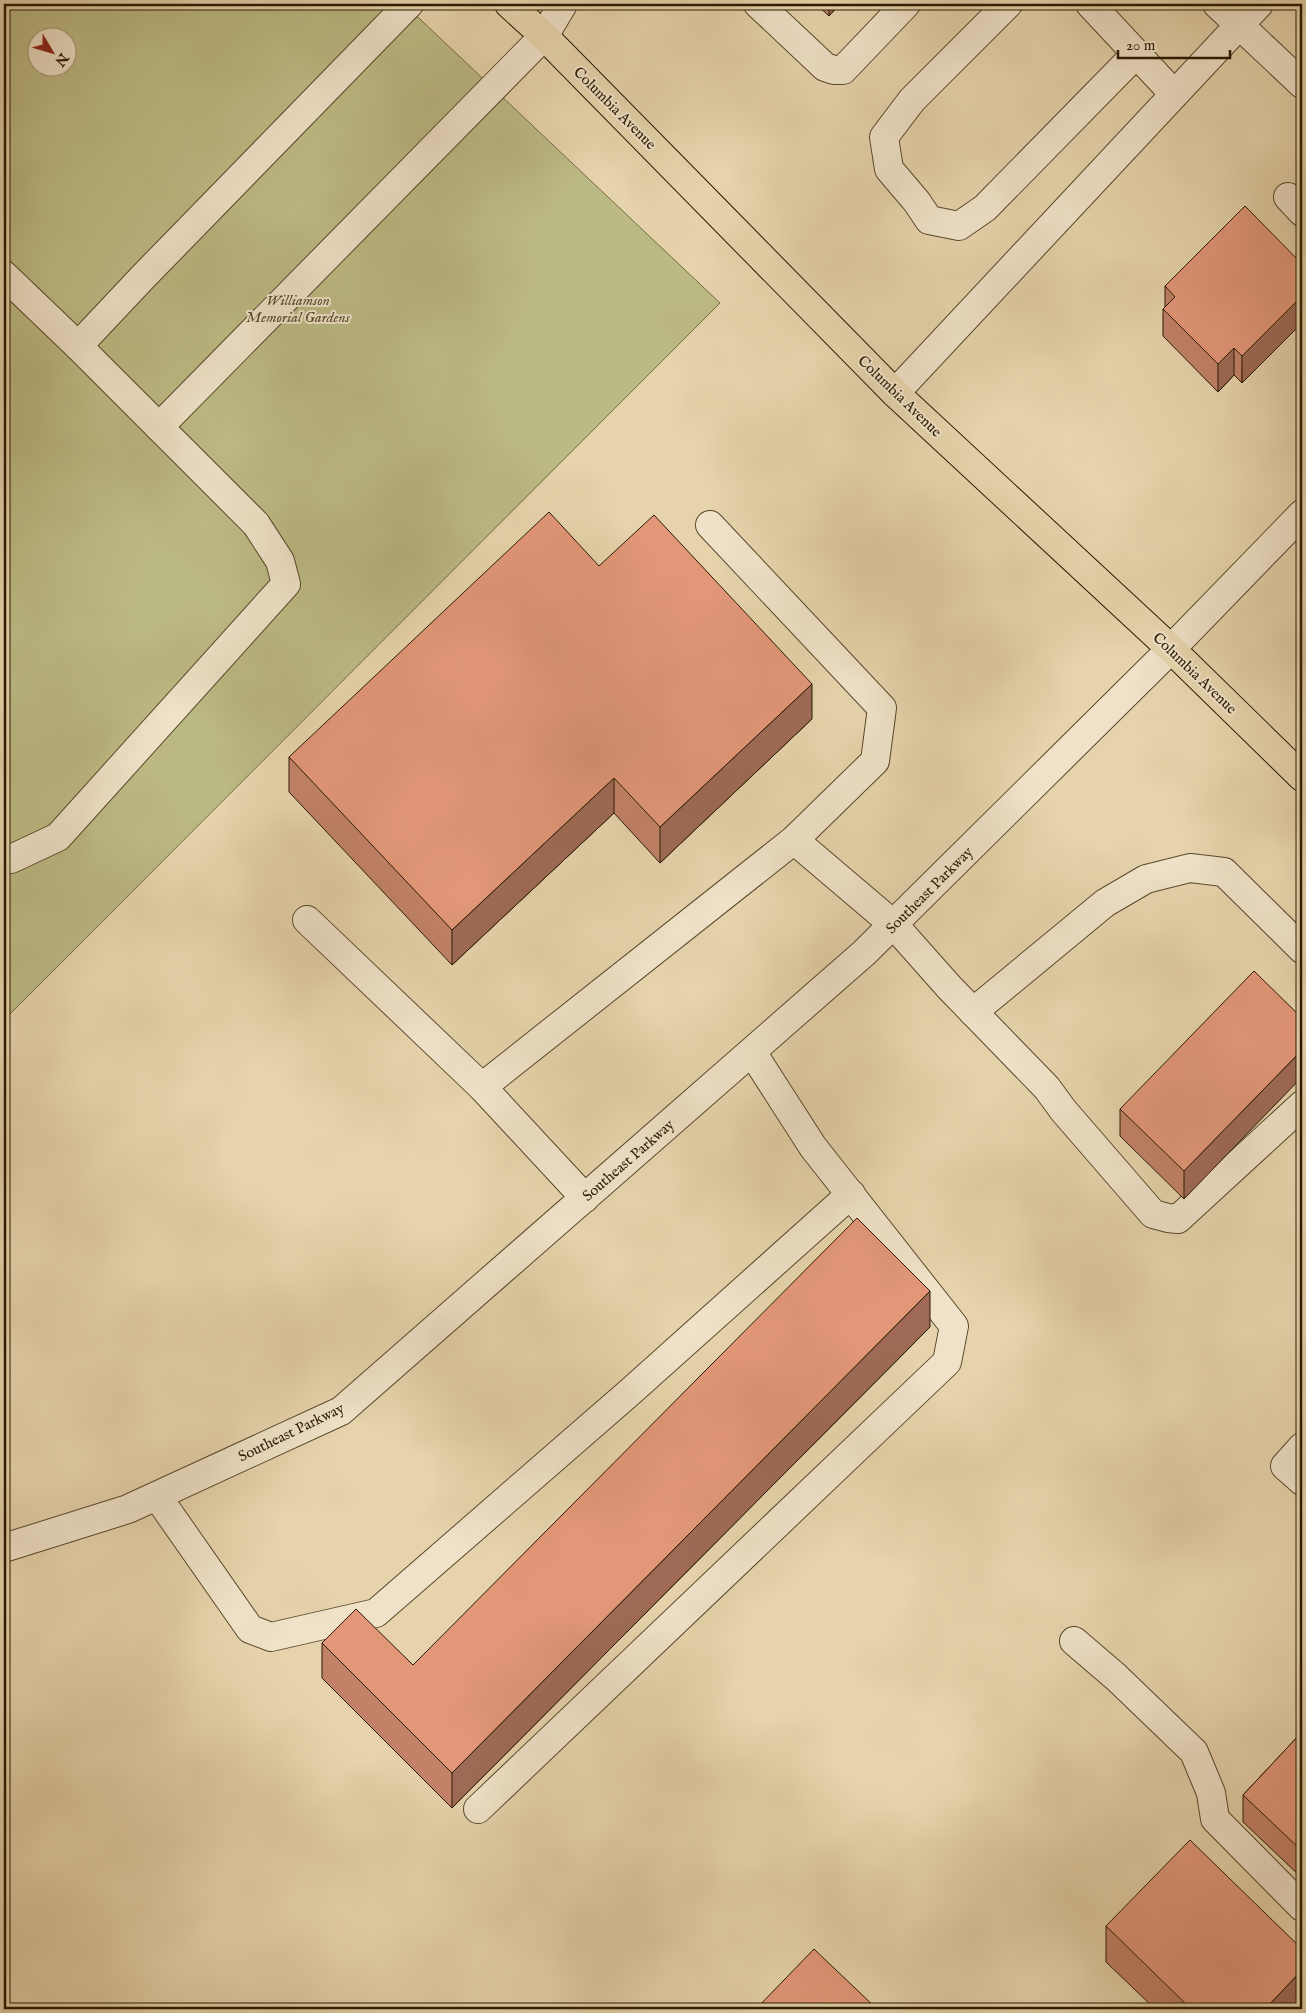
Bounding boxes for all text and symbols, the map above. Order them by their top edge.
north arrow [28,28,78,78]
scale bar [1118,28,1231,60]
text: 20 m [1126,36,1156,55]
text: N [51,48,73,70]
street label: Columbia Avenue [569,63,660,154]
park label: Williamson Memorial Gardens [246,291,351,327]
street label: Columbia Avenue [854,351,946,441]
street label: Columbia Avenue [1149,628,1241,718]
street label: Southeast Parkway [882,842,977,938]
street label: Southeast Parkway [578,1115,679,1205]
street label: Southeast Parkway [235,1398,348,1466]

